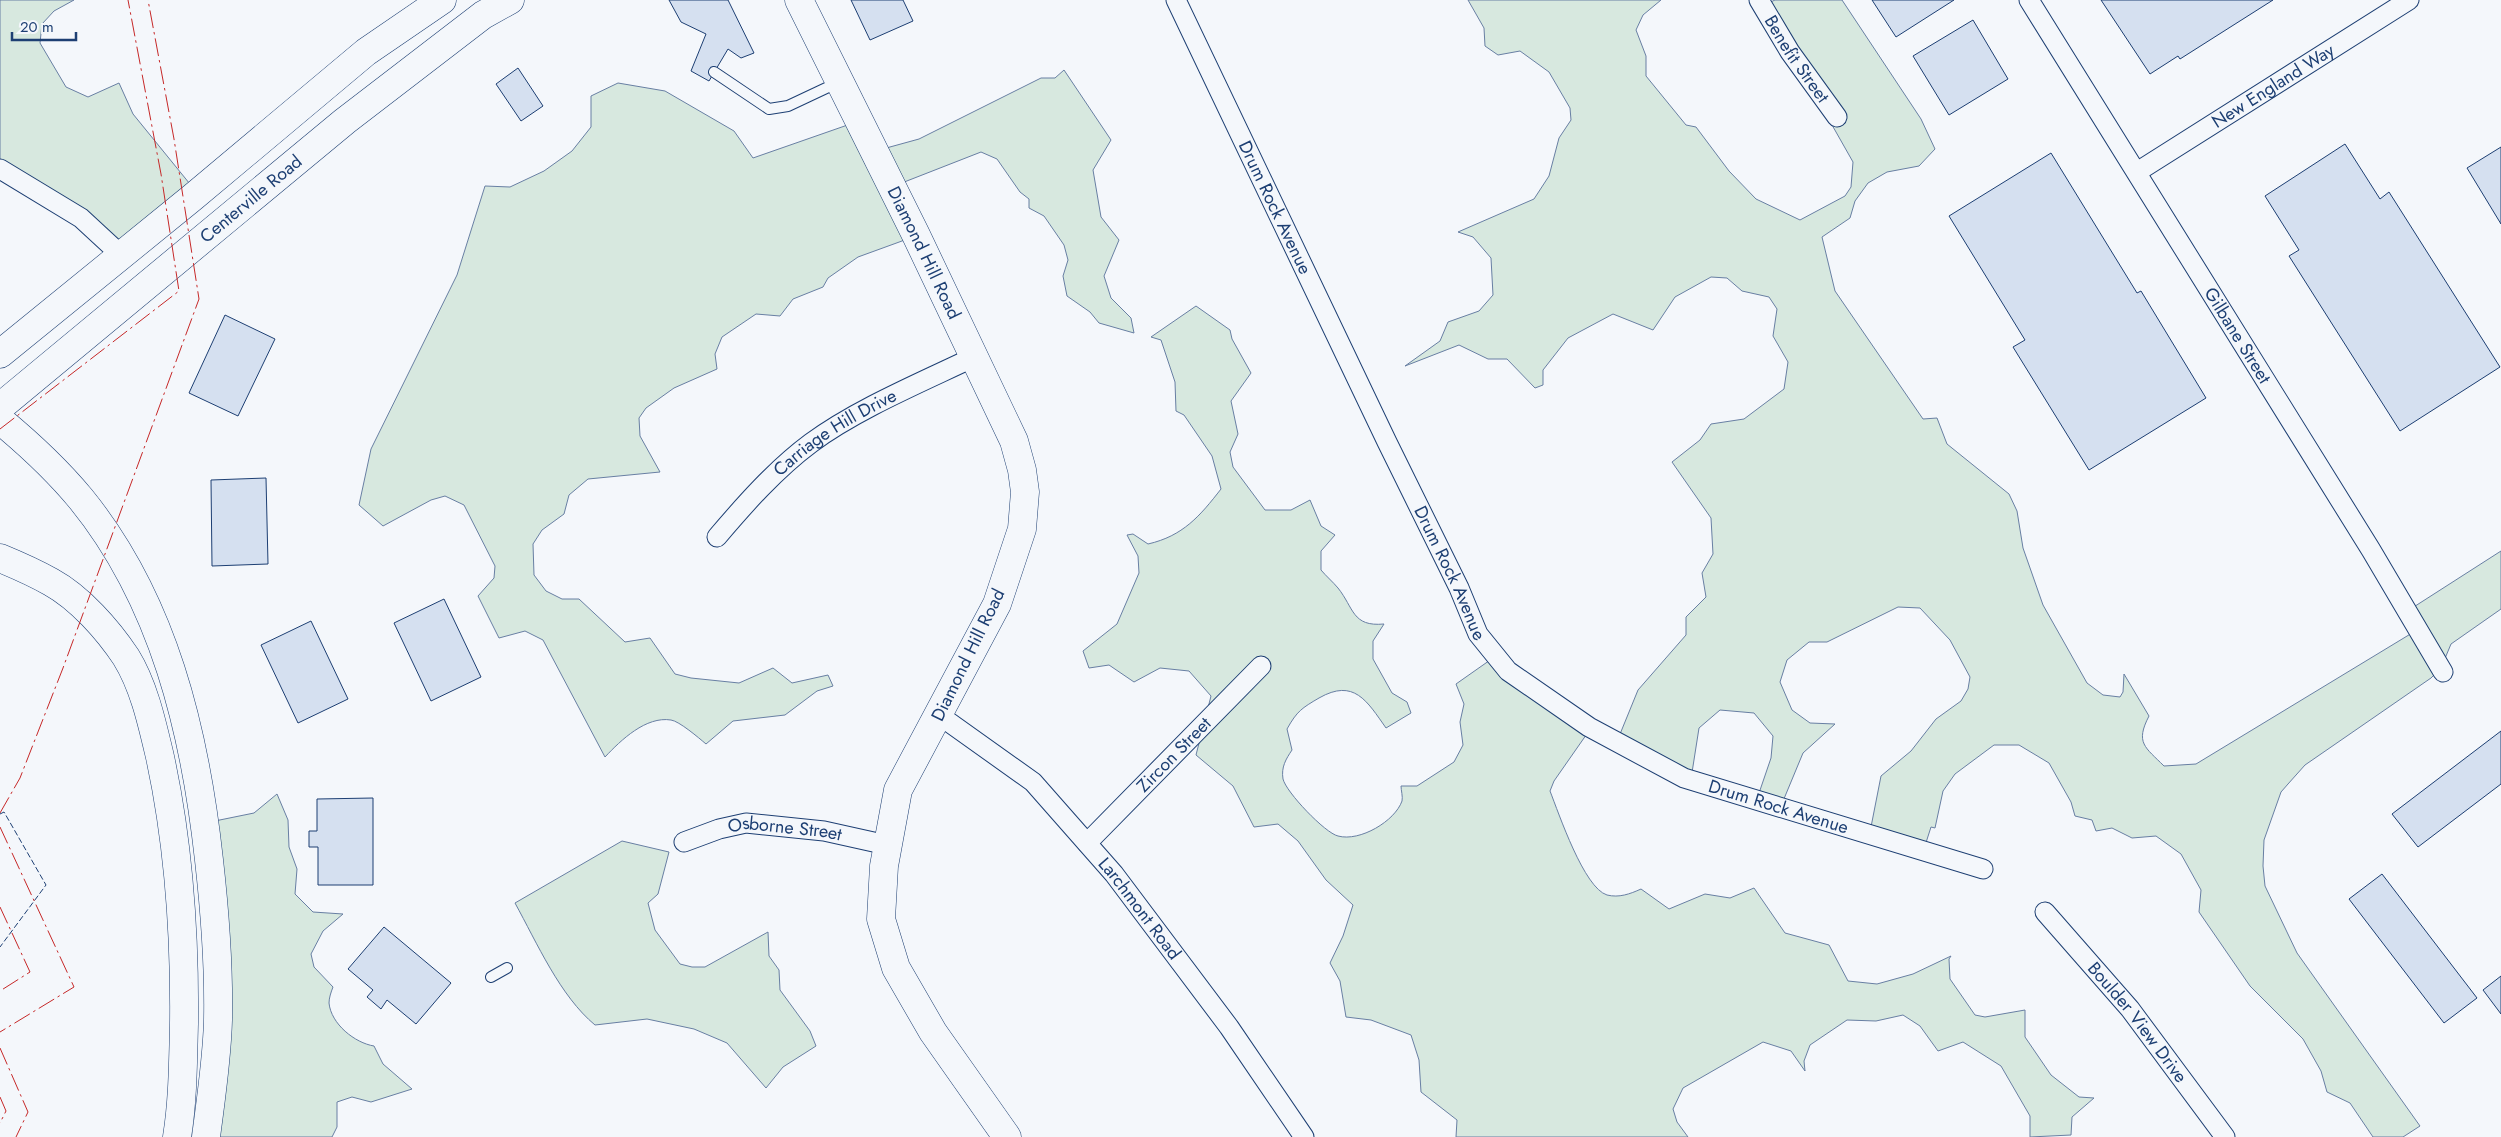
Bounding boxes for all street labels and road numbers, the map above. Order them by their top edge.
street label: Benefit Street [1758,10,1836,109]
street label: New England Way [2207,37,2340,135]
street label: Drum Rock Avenue [1232,136,1318,279]
street label: Centerville Road [194,149,308,249]
street label: Diamond Hill Road [881,182,967,324]
street label: Gilbane Street [2198,282,2278,389]
street label: Carriage Hill Drive [767,383,901,482]
street label: Drum Rock Avenue [1407,501,1491,646]
street label: Diamond Hill Road [925,584,1011,726]
street label: Zircon Street [1131,710,1218,798]
street label: Drum Rock Avenue [1705,773,1852,840]
street label: Osborne Street [725,810,845,848]
street label: Larchmont Road [1092,852,1187,965]
street label: Boulder View Drive [2081,956,2193,1088]

